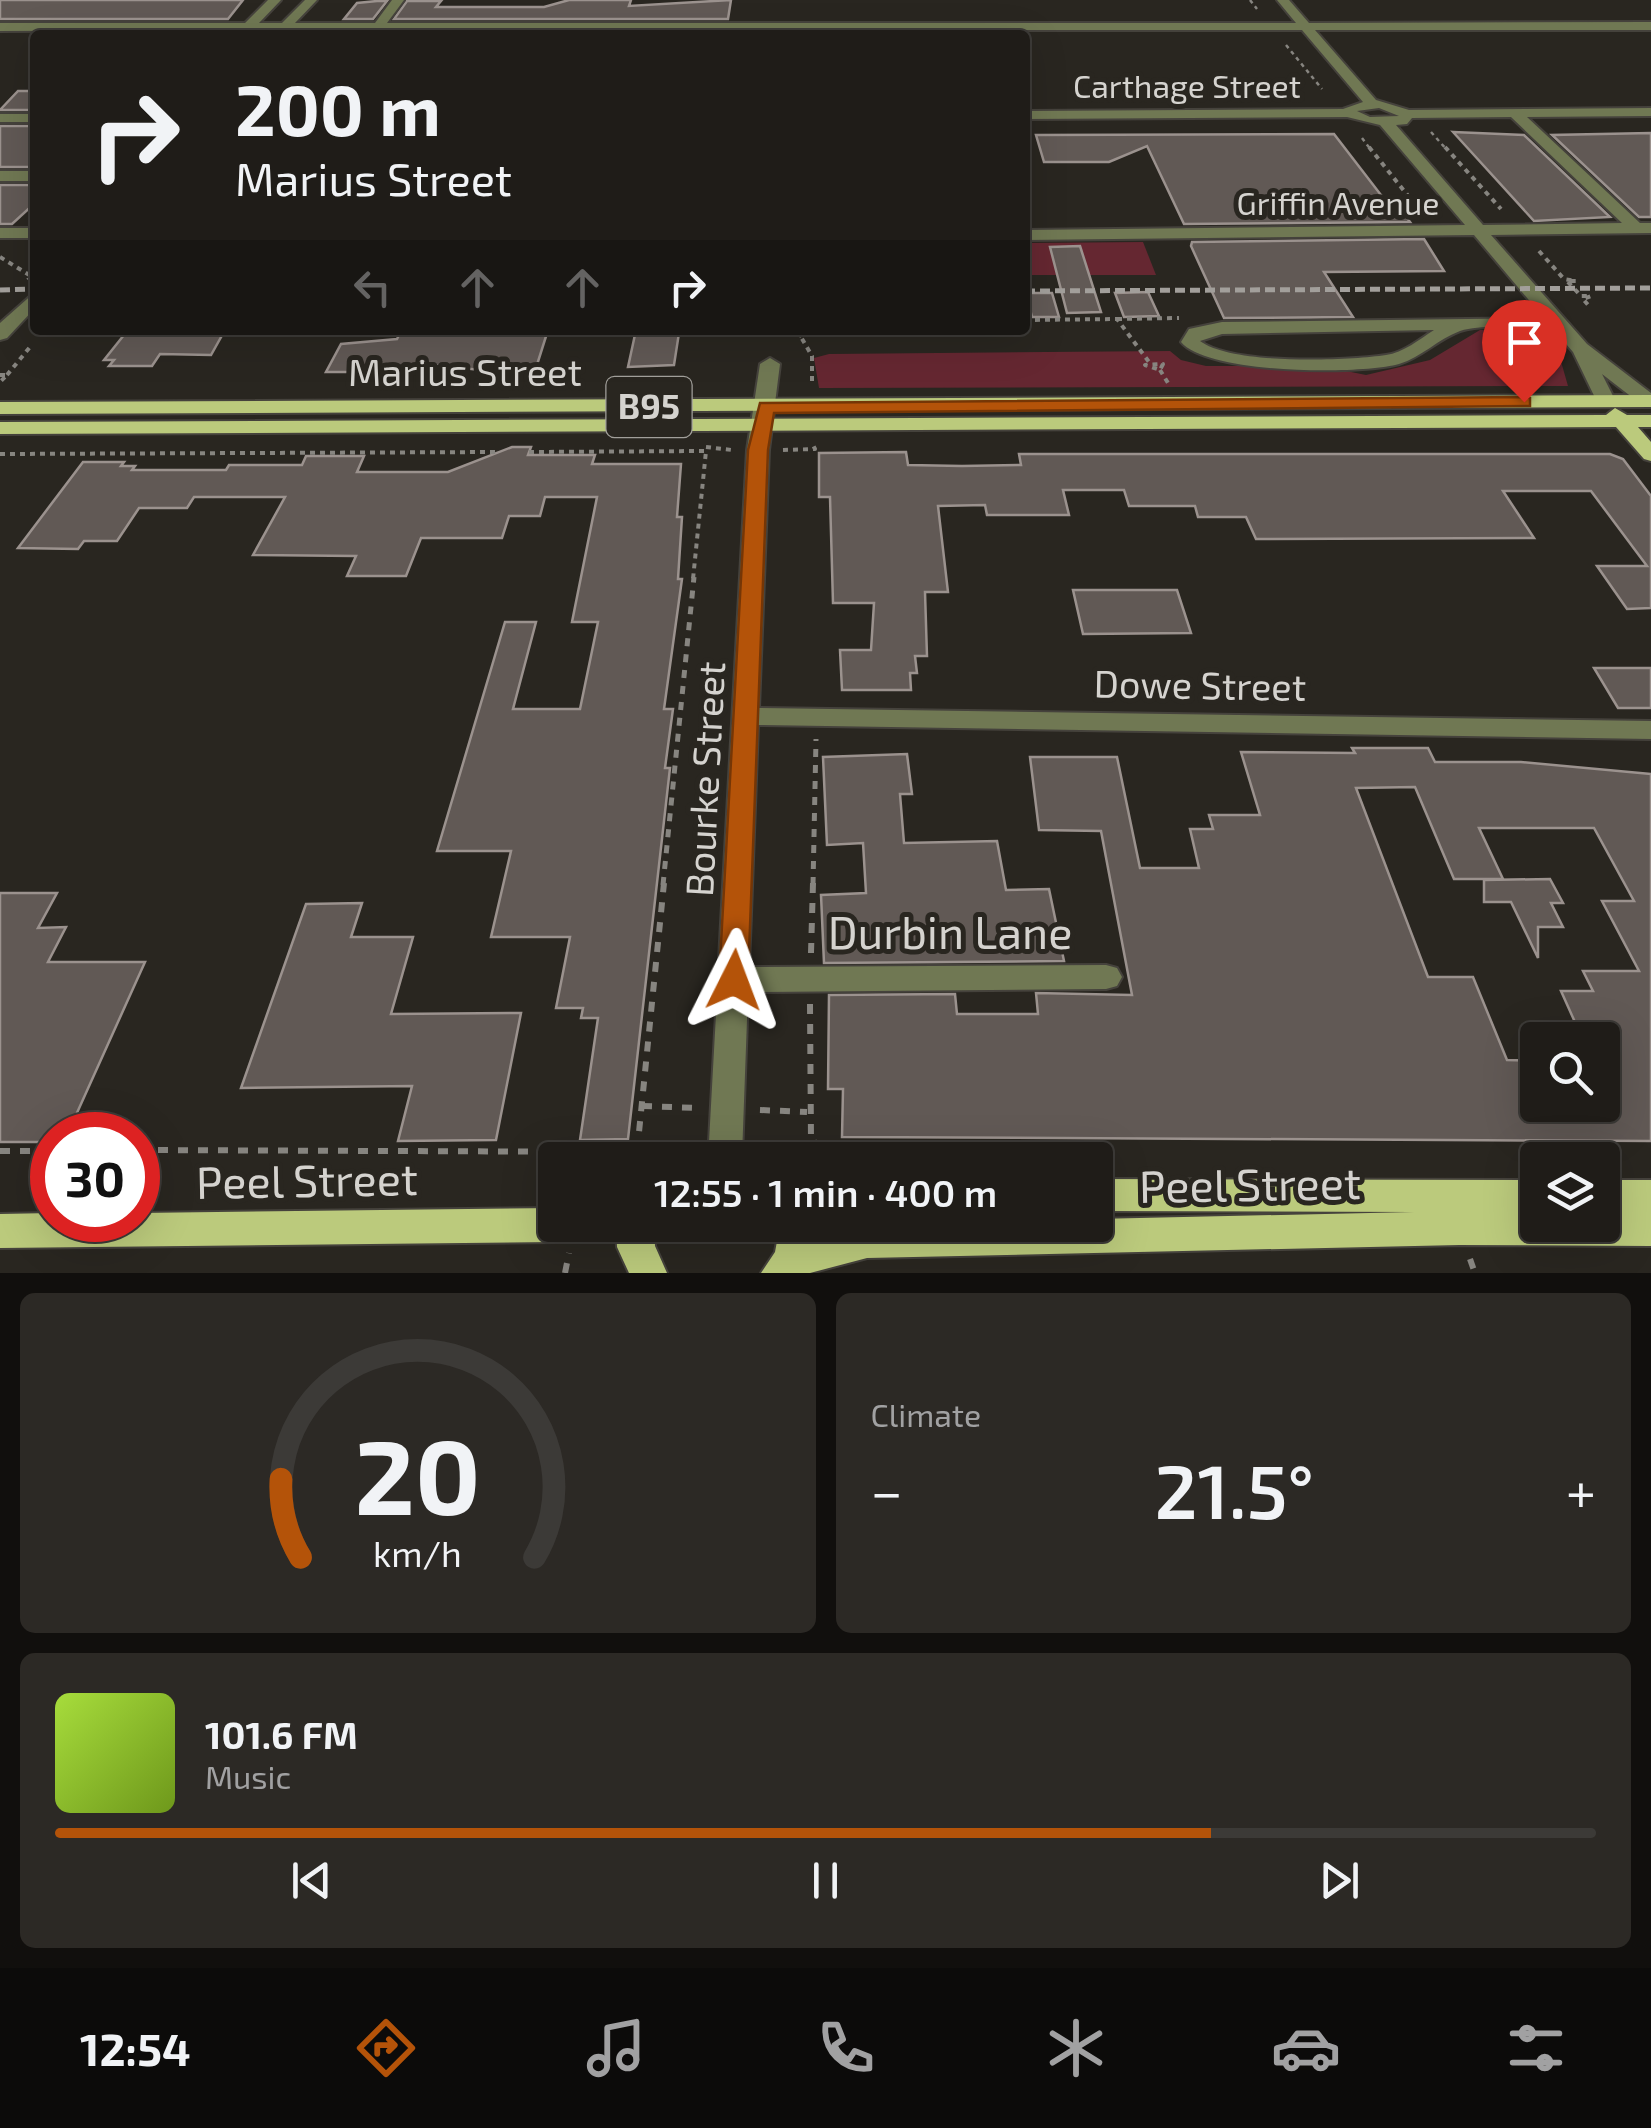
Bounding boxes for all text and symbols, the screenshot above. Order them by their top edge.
text: 200 m [235,66,441,150]
street label: Carthage Street [1073,66,1301,104]
icon: right [70,70,200,200]
text: Marius Street [235,151,512,205]
street label: Griffin Avenue [1237,183,1439,221]
icon: left [345,260,400,315]
icon: ahead [450,260,505,315]
icon: ahead [555,260,610,315]
icon: right [660,260,715,315]
pin [1482,300,1567,403]
icon: arrive [1497,315,1552,370]
street label: Marius Street [348,348,582,394]
road number: B95 [606,377,692,437]
street label: Dowe Street [1093,659,1307,709]
street label: Bourke Street [675,660,733,898]
street label: Durbin Lane [828,904,1072,958]
position arrow [682,928,786,1032]
map controls [1520,1022,1620,1242]
button: search [1520,1022,1620,1122]
speed limit sign: 30 [30,1112,160,1242]
button: layers [1520,1142,1620,1242]
street label: Peel Street [196,1150,418,1208]
street label: Peel Street [1139,1154,1361,1212]
text: 12:55 · 1 min · 400 m [654,1169,997,1215]
text: Climate [871,1395,981,1433]
text: 20 [355,1411,481,1536]
text: 21.5° [1154,1444,1314,1534]
text: − [871,1457,903,1523]
text: + [1566,1457,1596,1523]
text: km/h [373,1531,462,1574]
text: 101.6 FM [205,1711,358,1757]
text: Music [205,1757,291,1795]
icon: previous [284,1853,339,1908]
icon: pause [798,1853,853,1908]
icon: next [1312,1853,1367,1908]
icon: directions [351,2013,421,2083]
icon: music [581,2013,651,2083]
icon: phone [811,2013,881,2083]
icon: climate [1041,2013,1111,2083]
icon: car [1271,2013,1341,2083]
icon: filters [1501,2013,1571,2083]
text: 12:54 [80,2021,191,2075]

